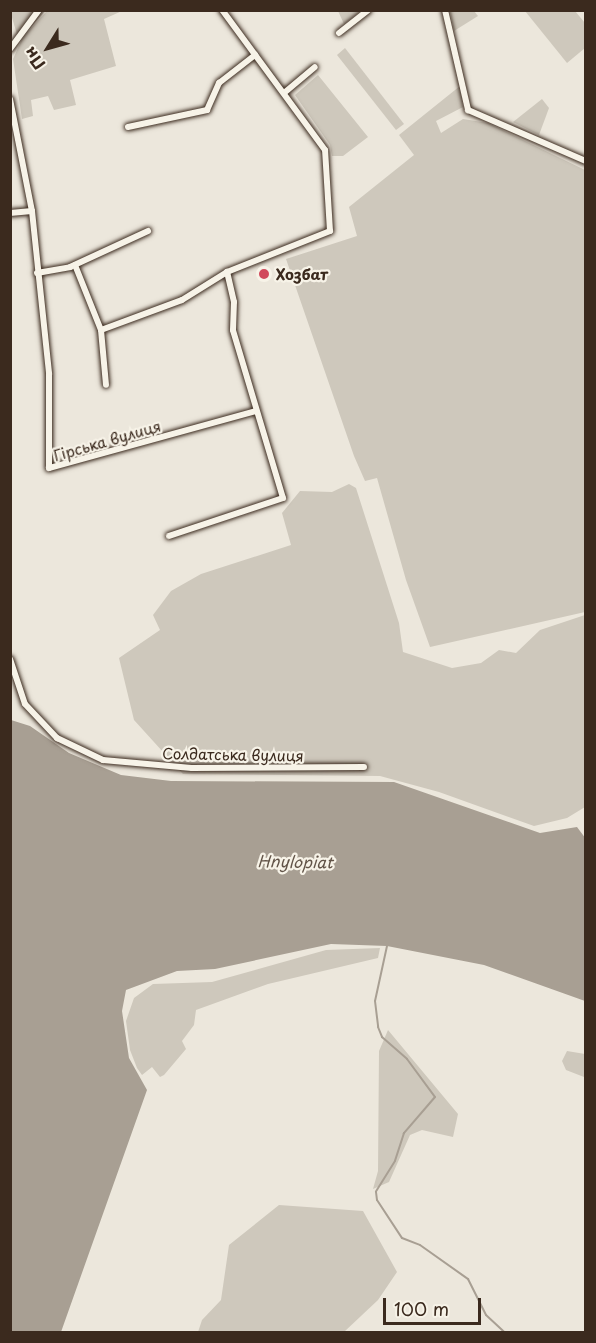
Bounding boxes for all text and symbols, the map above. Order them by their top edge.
north arrow [18,18,78,78]
text: Пн [17,42,50,75]
place label: Хозбат [276,265,328,283]
marker: Хозбат [257,267,271,281]
street label: Гірська вулиця [51,416,163,464]
street label: Солдатська вулиця [162,744,304,764]
water label: Hnylopiat [257,851,333,871]
scale bar [386,1286,484,1324]
text: 100 m [394,1295,449,1322]

